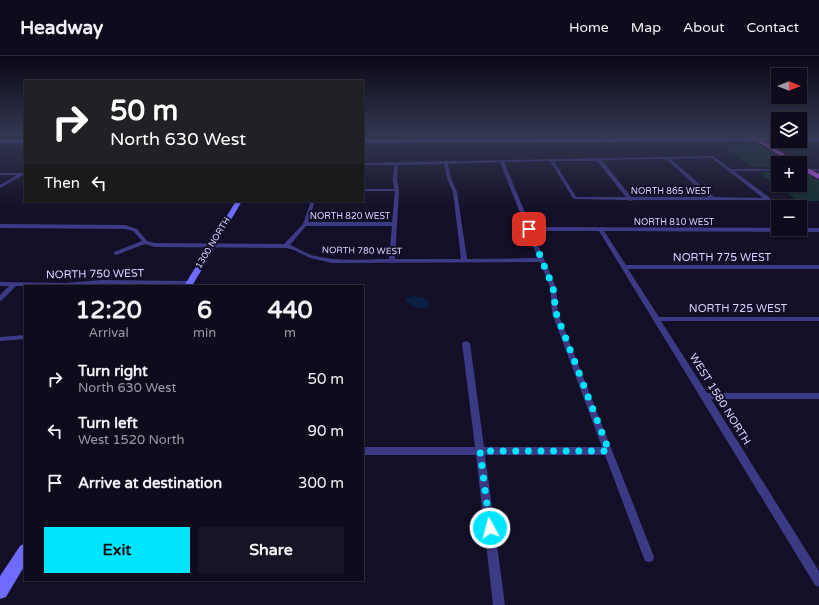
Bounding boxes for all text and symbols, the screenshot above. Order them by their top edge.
text: Headway [20,17,103,39]
text: Home [569,19,609,36]
text: Map [631,19,661,36]
text: About [683,19,725,36]
text: Contact [747,19,799,36]
north arrow [771,68,807,104]
map controls [771,68,807,236]
text: 50 m [110,94,178,128]
icon: right [44,96,96,148]
button: layers [771,112,807,148]
text: North 630 West [110,128,246,150]
button: + [771,156,807,192]
icon: left [88,172,110,194]
text: Then [44,174,80,192]
street label: NORTH 865 WEST [631,186,712,197]
button: − [771,200,807,236]
street label: NORTH 820 WEST [310,211,391,222]
pin [512,212,546,246]
street label: 1300 NORTH [193,215,233,271]
street label: NORTH 810 WEST [634,217,715,228]
icon: arrive [518,218,540,240]
street label: NORTH 780 WEST [322,245,403,257]
street label: NORTH 775 WEST [673,251,771,264]
street label: NORTH 750 WEST [46,267,145,281]
text: 12:20 [75,296,142,325]
text: 6 [197,296,212,325]
text: 440 [267,296,313,325]
street label: NORTH 725 WEST [689,302,787,315]
text: Arrival [88,325,129,341]
text: min [193,325,216,341]
text: m [284,325,296,341]
street label: WEST 1580 NORTH [687,351,753,447]
text: Turn right [78,362,148,380]
icon: right [44,368,66,390]
text: 50 m [307,370,344,388]
text: North 630 West [78,380,176,396]
text: Turn left [78,414,138,432]
icon: left [44,420,66,442]
text: 90 m [307,422,344,440]
text: West 1520 North [78,432,185,448]
icon: arrive [44,472,66,494]
text: Arrive at destination [78,474,222,492]
text: 300 m [298,474,344,492]
position arrow [469,507,511,549]
button: Exit [44,527,190,573]
button: Share [198,527,344,573]

